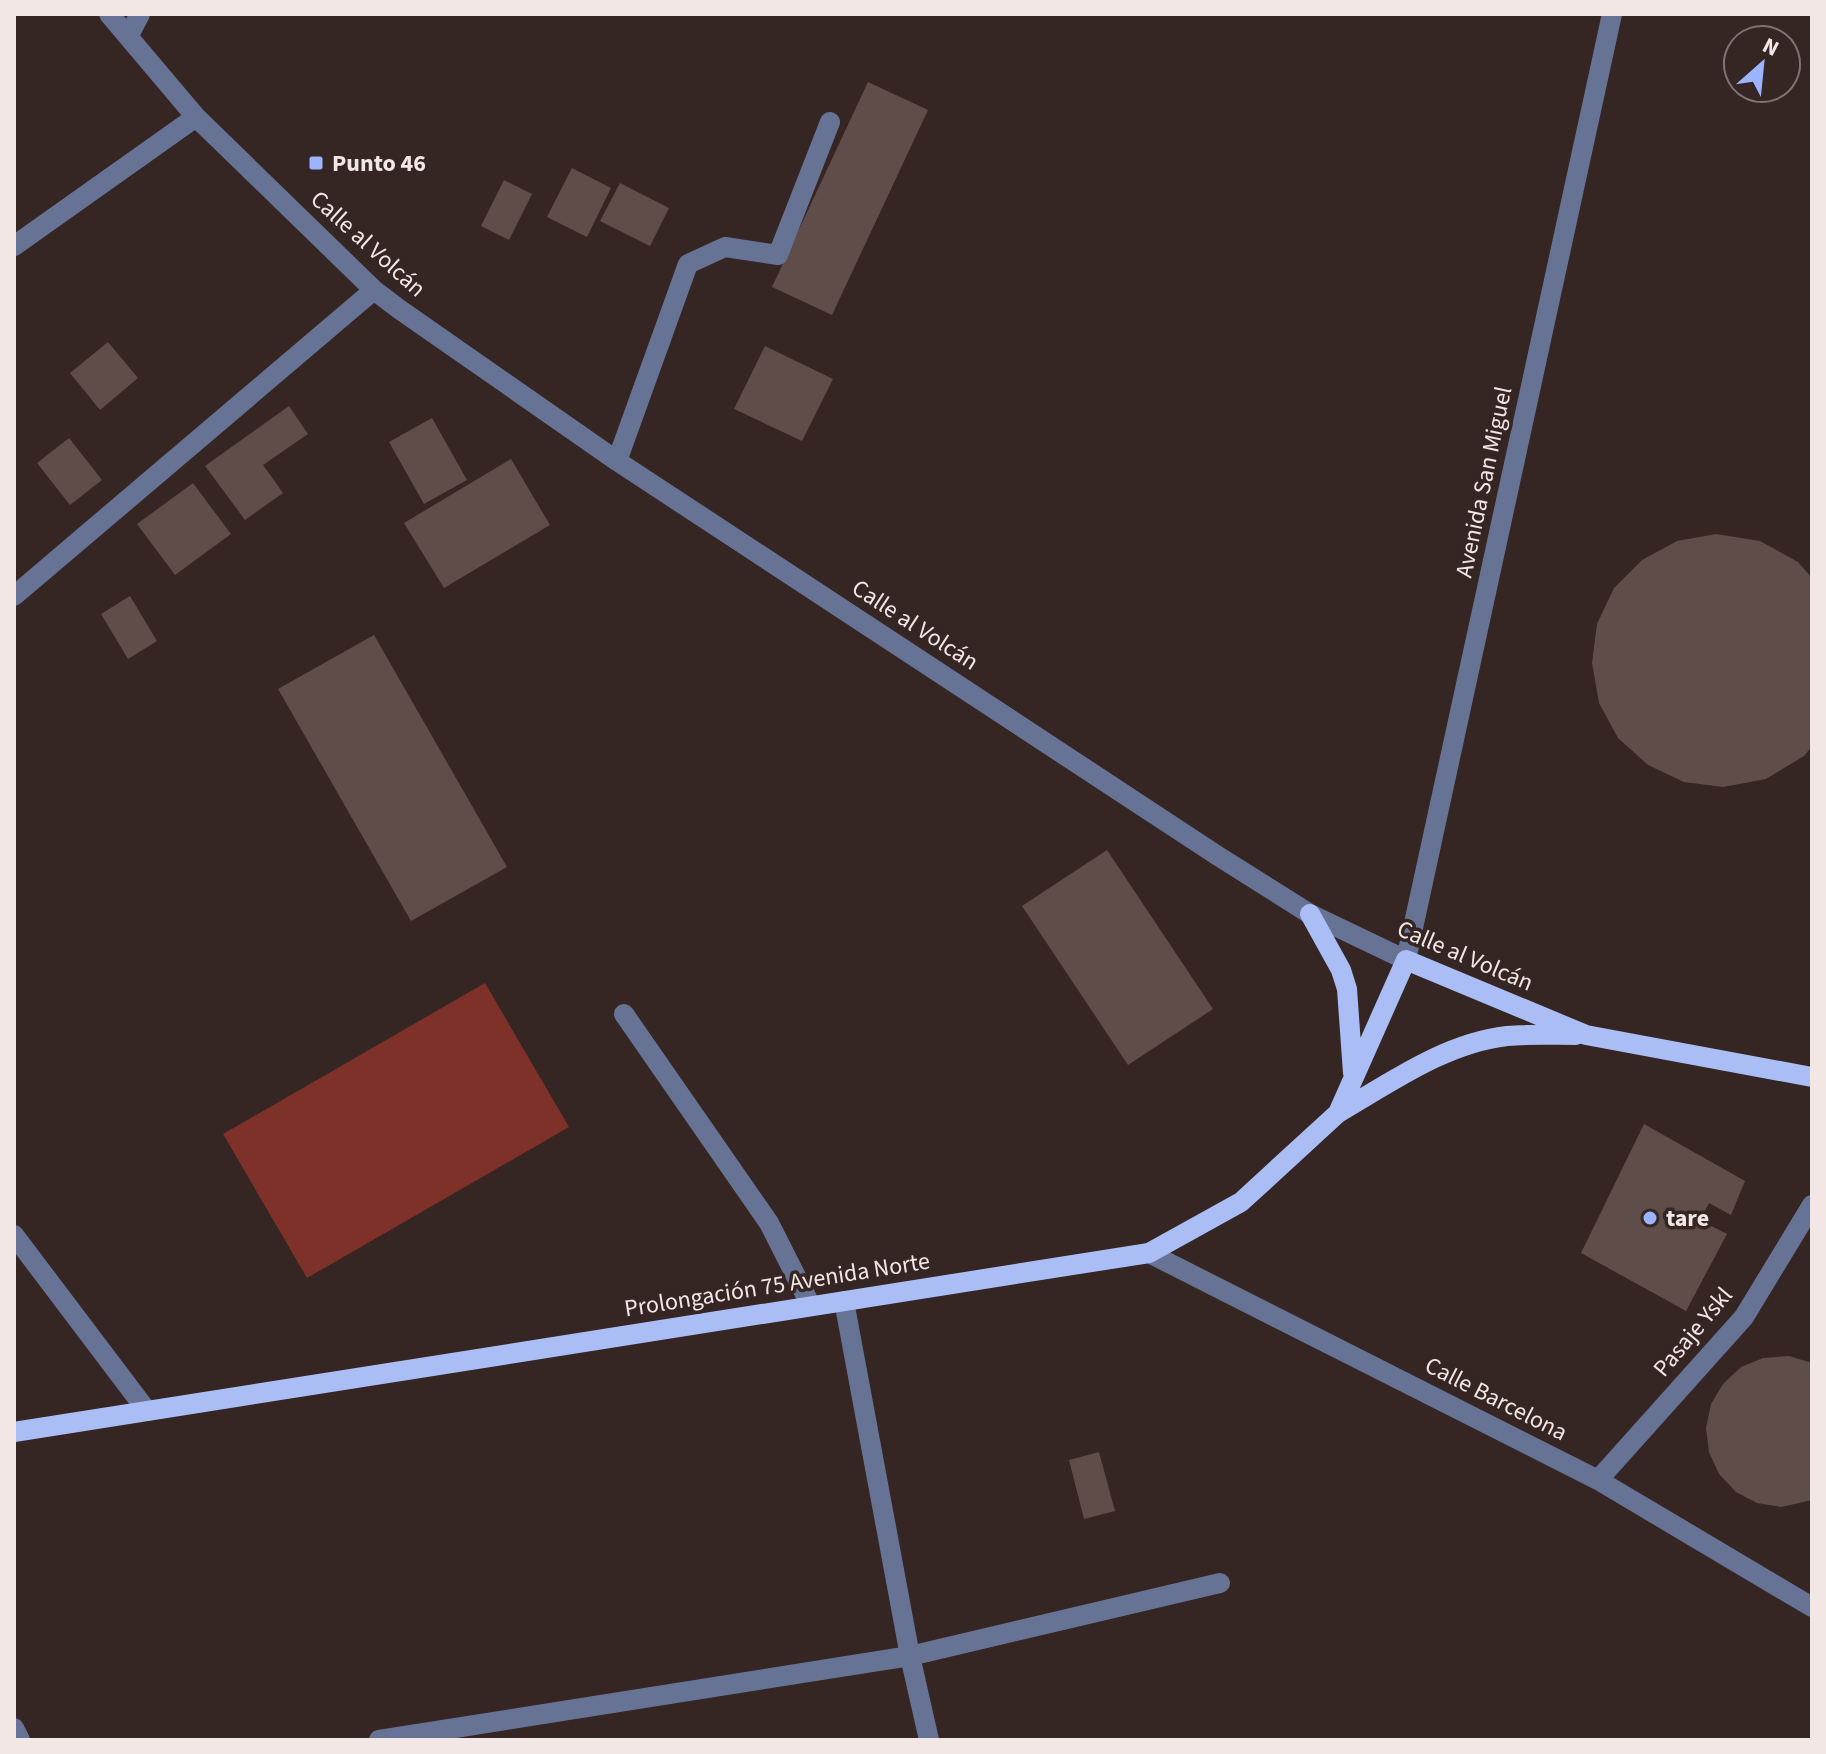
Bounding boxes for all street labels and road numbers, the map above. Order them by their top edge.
street label: Calle al Volcán [302,183,434,305]
street label: Avenida San Miguel [1447,383,1521,581]
street label: Calle al Volcán [845,571,985,679]
street label: Calle al Volcán [1392,912,1538,1000]
street label: Prolongación 75 Avenida Norte [622,1244,932,1326]
street label: Pasaje Yskl [1645,1279,1741,1385]
street label: Calle Barcelona [1419,1348,1573,1450]

